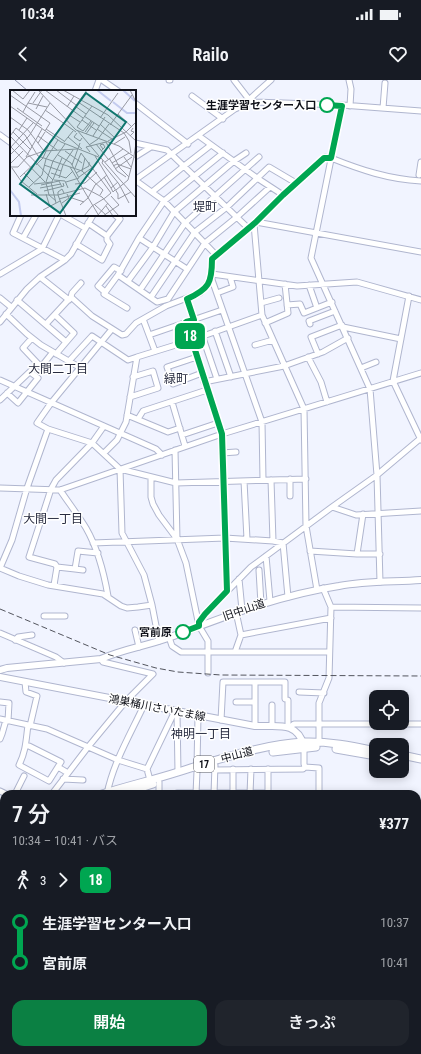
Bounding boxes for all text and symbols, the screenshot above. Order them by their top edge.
text: 10:34 [20,5,54,23]
icon: back [12,43,34,65]
icon: heart [387,43,409,65]
text: Railo [192,44,229,65]
inset map [10,90,136,216]
marker: 生涯学習センター入口 [319,97,335,113]
place label: 生涯学習センター入口 [206,99,316,112]
district label: 堤町 [193,200,217,214]
line badge: 18 [172,323,208,349]
text: 18 [183,328,197,344]
district label: 大間二丁目 [28,362,88,376]
district label: 緑町 [164,372,188,386]
district label: 大間一丁目 [23,512,83,526]
street label: 旧中山道 [221,597,267,623]
marker: 宮前原 [175,624,191,640]
place label: 宮前原 [139,626,172,639]
map controls [369,690,409,778]
button: locate [369,690,409,730]
street label: 鴻巣桶川さいたま線 [107,692,207,724]
district label: 神明一丁目 [171,727,231,741]
button: layers [369,738,409,778]
street label: 中山道 [219,744,255,766]
road number: 17 [194,756,214,772]
text: 7 分 [12,802,50,827]
text: ¥377 [379,815,409,833]
text: 10:34 – 10:41 · バス [12,833,118,848]
icon: walk [12,869,34,891]
icon: forward [52,869,74,891]
text: 18 [88,872,103,888]
text: 3 [40,873,46,888]
text: 生涯学習センター入口 [42,915,192,933]
text: 10:37 [380,915,409,930]
text: 宮前原 [42,955,87,973]
text: 10:41 [380,955,409,970]
button: 開始 [12,1000,207,1046]
button: きっぷ [215,1000,409,1046]

